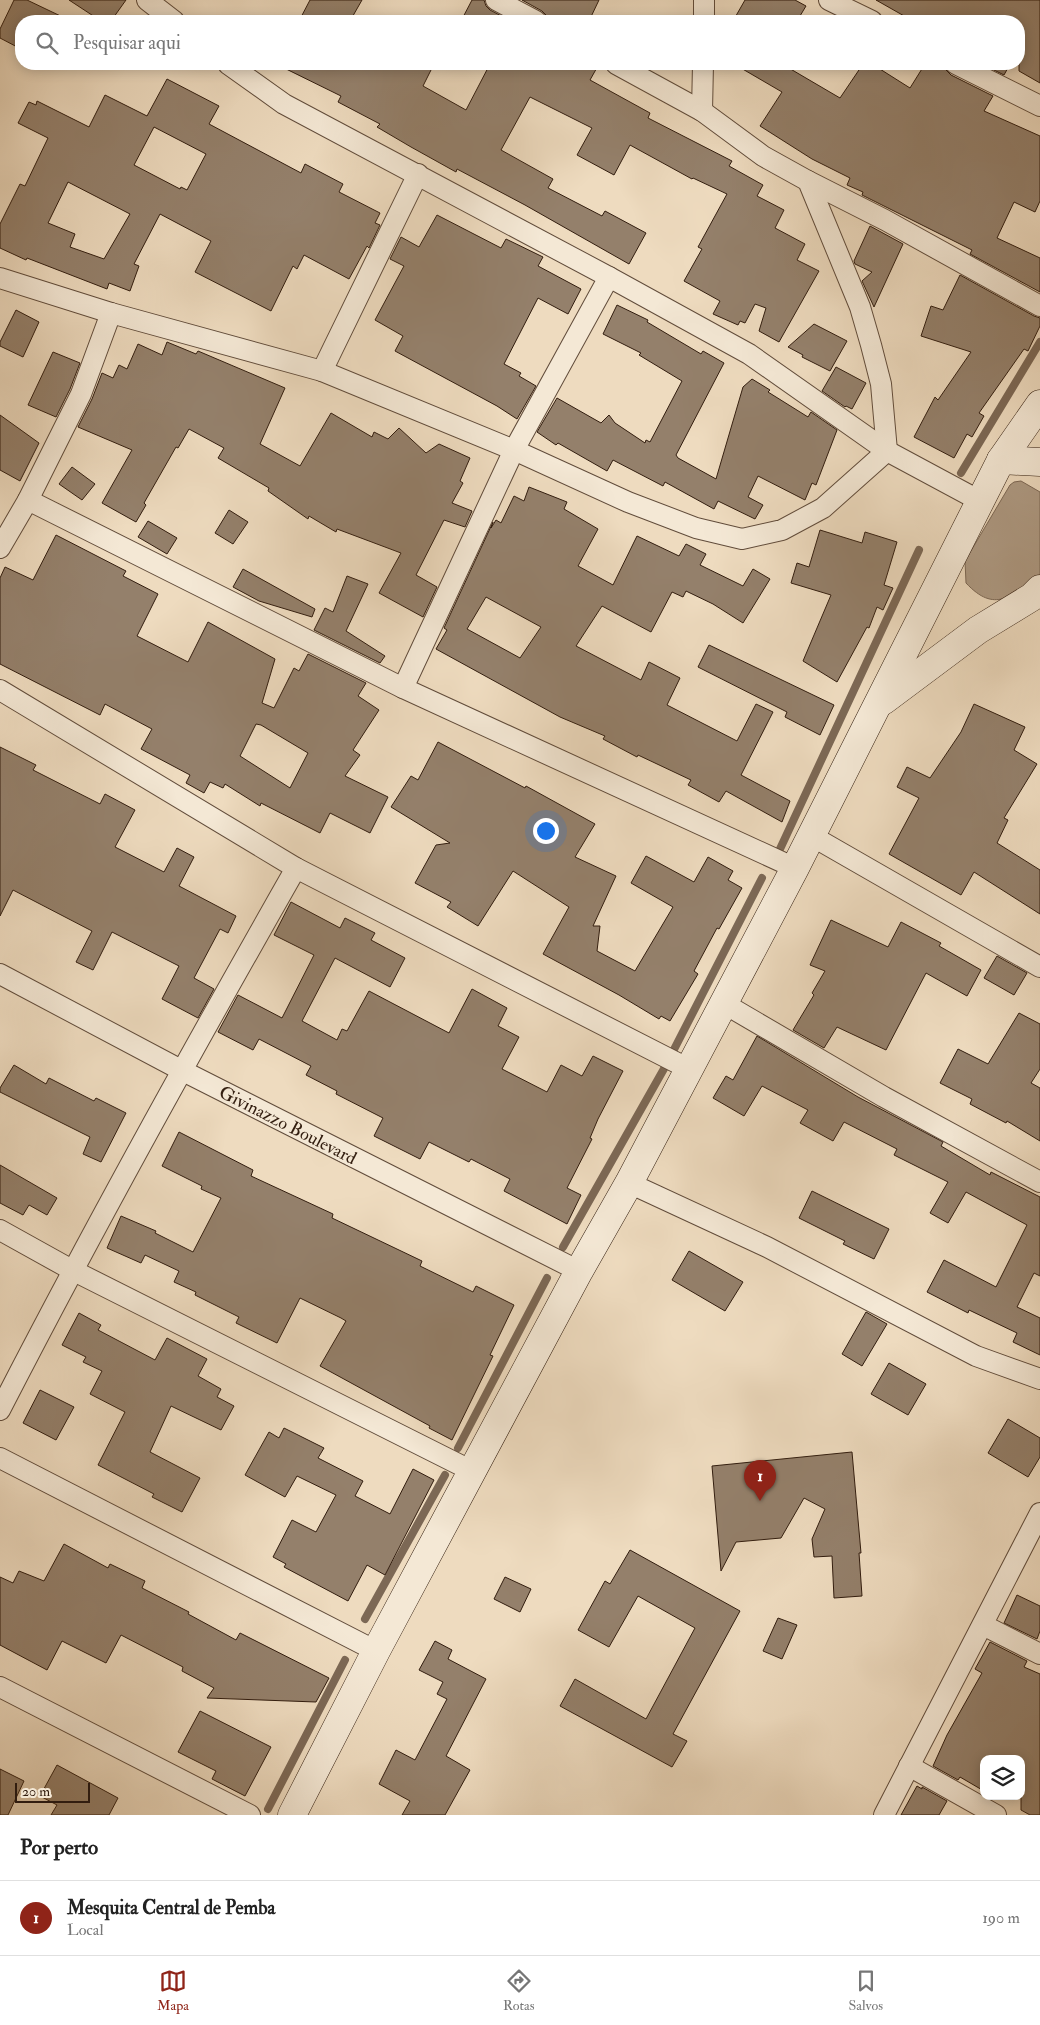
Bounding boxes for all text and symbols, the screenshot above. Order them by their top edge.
search box [15,15,1025,70]
icon: search [33,29,61,57]
text: Pesquisar aqui [73,31,181,55]
your location [533,818,559,844]
street label: Givinazzo Boulevard [215,1081,361,1170]
pin: 1 [744,1460,776,1501]
map controls [980,1755,1025,1800]
button: layers [980,1755,1025,1800]
scale bar [15,1780,90,1803]
text: 20 m [22,1783,50,1800]
text: Por perto [20,1834,98,1861]
text: Mesquita Central de Pemba [67,1896,275,1920]
text: 1 [33,1908,39,1928]
text: 190 m [982,1908,1020,1928]
text: Local [67,1920,104,1940]
tab: Mapa [157,1967,189,2014]
tab: Rotas [503,1967,535,2014]
tab: Salvos [848,1967,883,2014]

